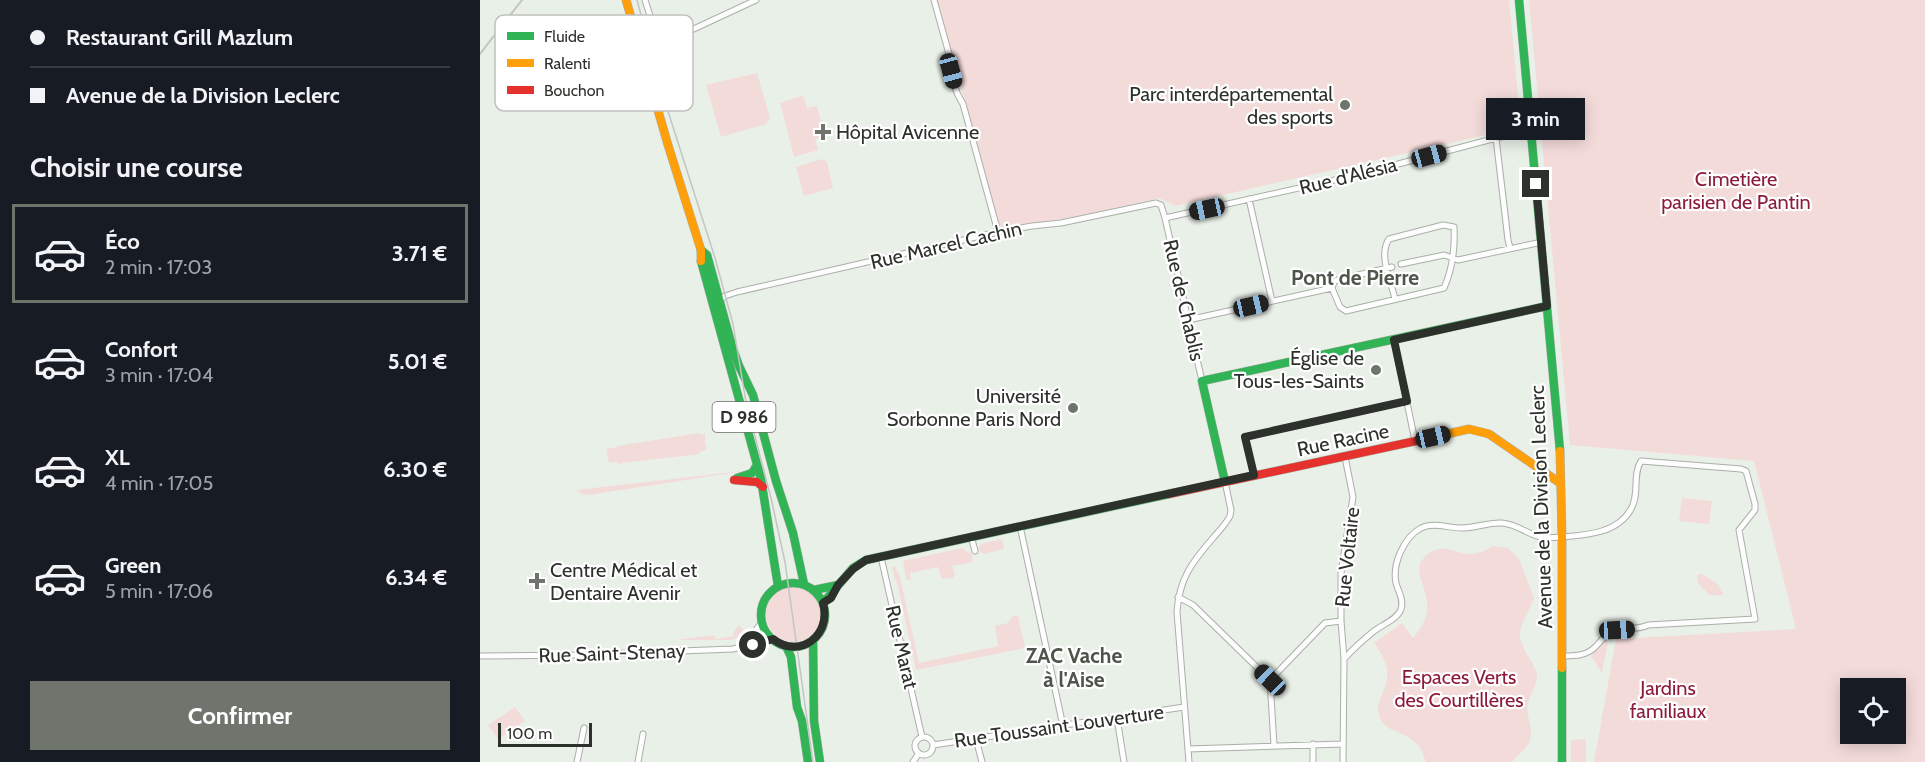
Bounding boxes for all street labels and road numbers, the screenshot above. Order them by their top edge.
street label: Rue d'Alésia [1297,152,1400,200]
street label: Rue Marcel Cachin [868,216,1024,274]
street label: Rue de Chablis [1158,237,1210,363]
street label: Avenue de la Division Leclerc [1525,385,1557,629]
road number: D 986 [712,402,776,432]
street label: Rue Racine [1295,419,1391,461]
street label: Rue Voltaire [1330,506,1364,608]
street label: Rue Marat [881,603,923,691]
street label: Rue Saint-Stenay [538,638,686,668]
street label: Rue Toussaint Louverture [953,699,1165,753]

